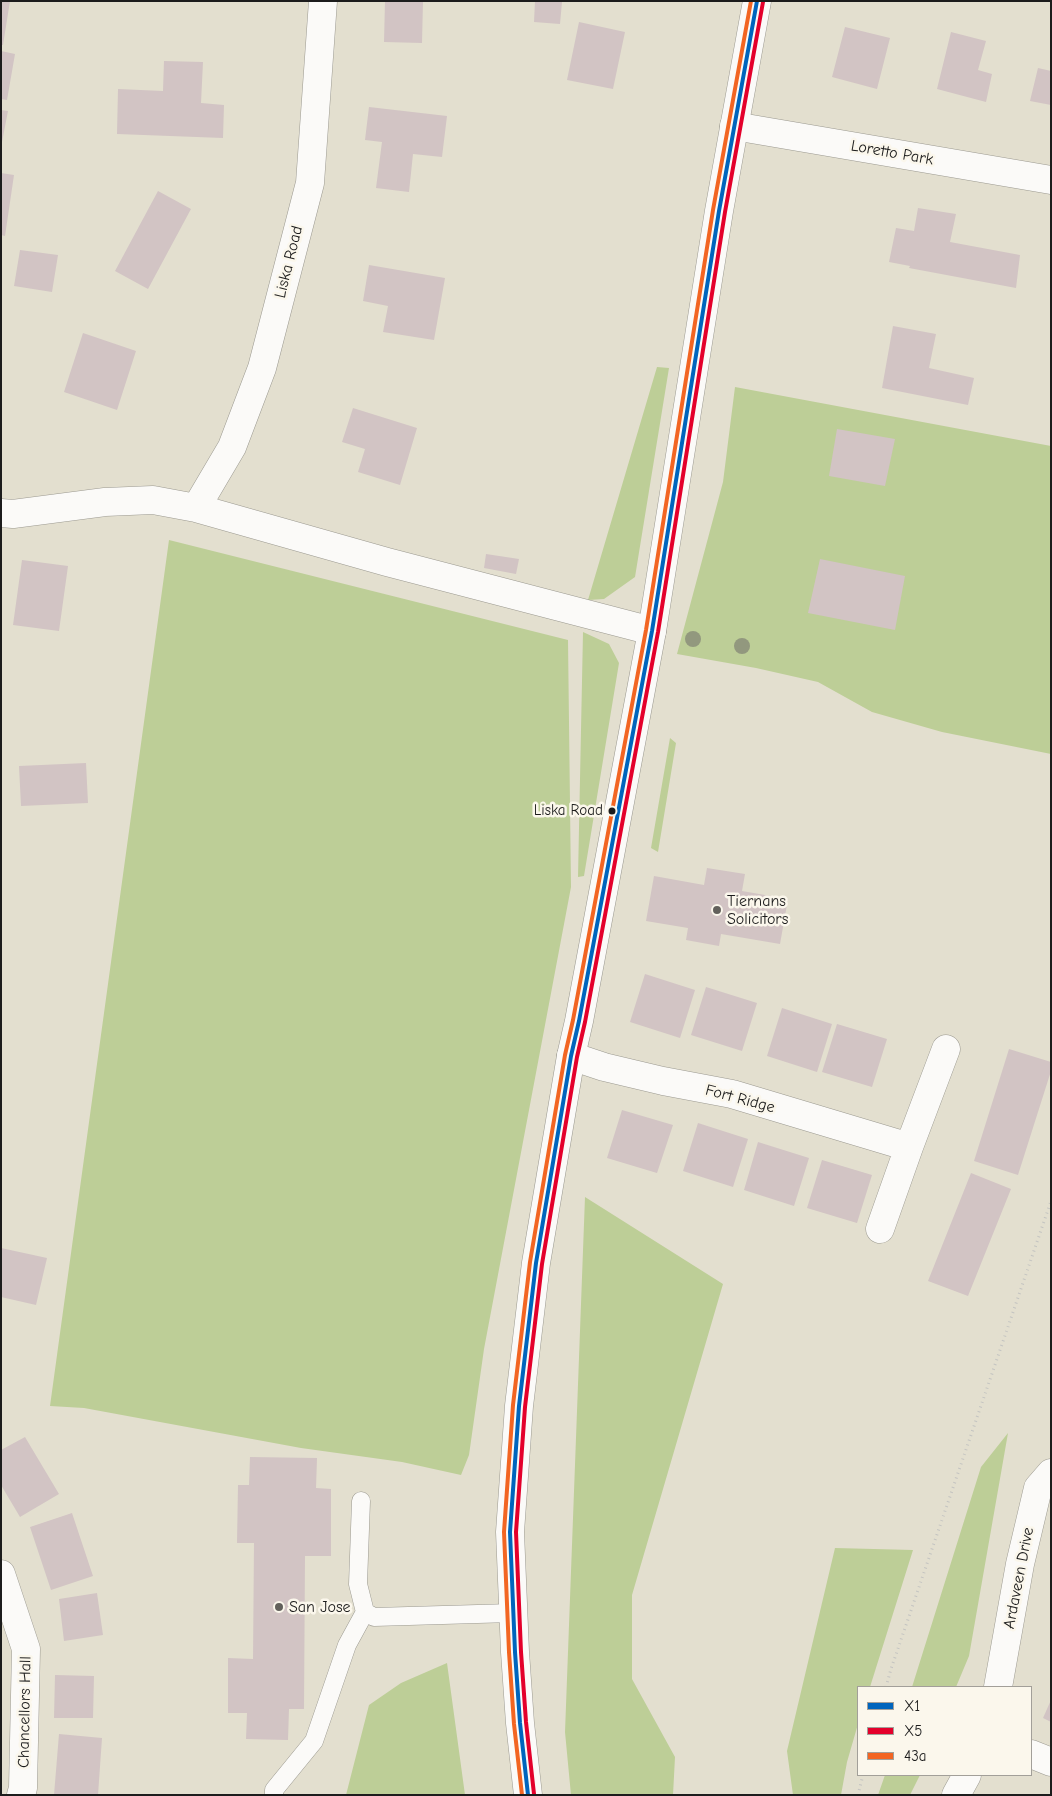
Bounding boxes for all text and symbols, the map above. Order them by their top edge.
street label: Loretto Park [849,136,935,170]
street label: Liska Road [271,224,307,300]
place label: Liska Road [534,802,603,820]
marker: Liska Road [607,806,617,816]
place label: Tiernans Solicitors [727,891,788,929]
marker: Tiernans Solicitors [711,904,723,916]
street label: Fort Ridge [703,1081,777,1117]
street label: Ardaveen Drive [1000,1526,1038,1630]
place label: San Jose [289,1597,351,1617]
marker: San Jose [273,1601,285,1613]
street label: Chancellors Hall [14,1656,36,1768]
legend [857,1686,1032,1776]
text: X1 [904,1697,920,1715]
text: X5 [904,1722,922,1740]
text: 43a [904,1747,927,1765]

